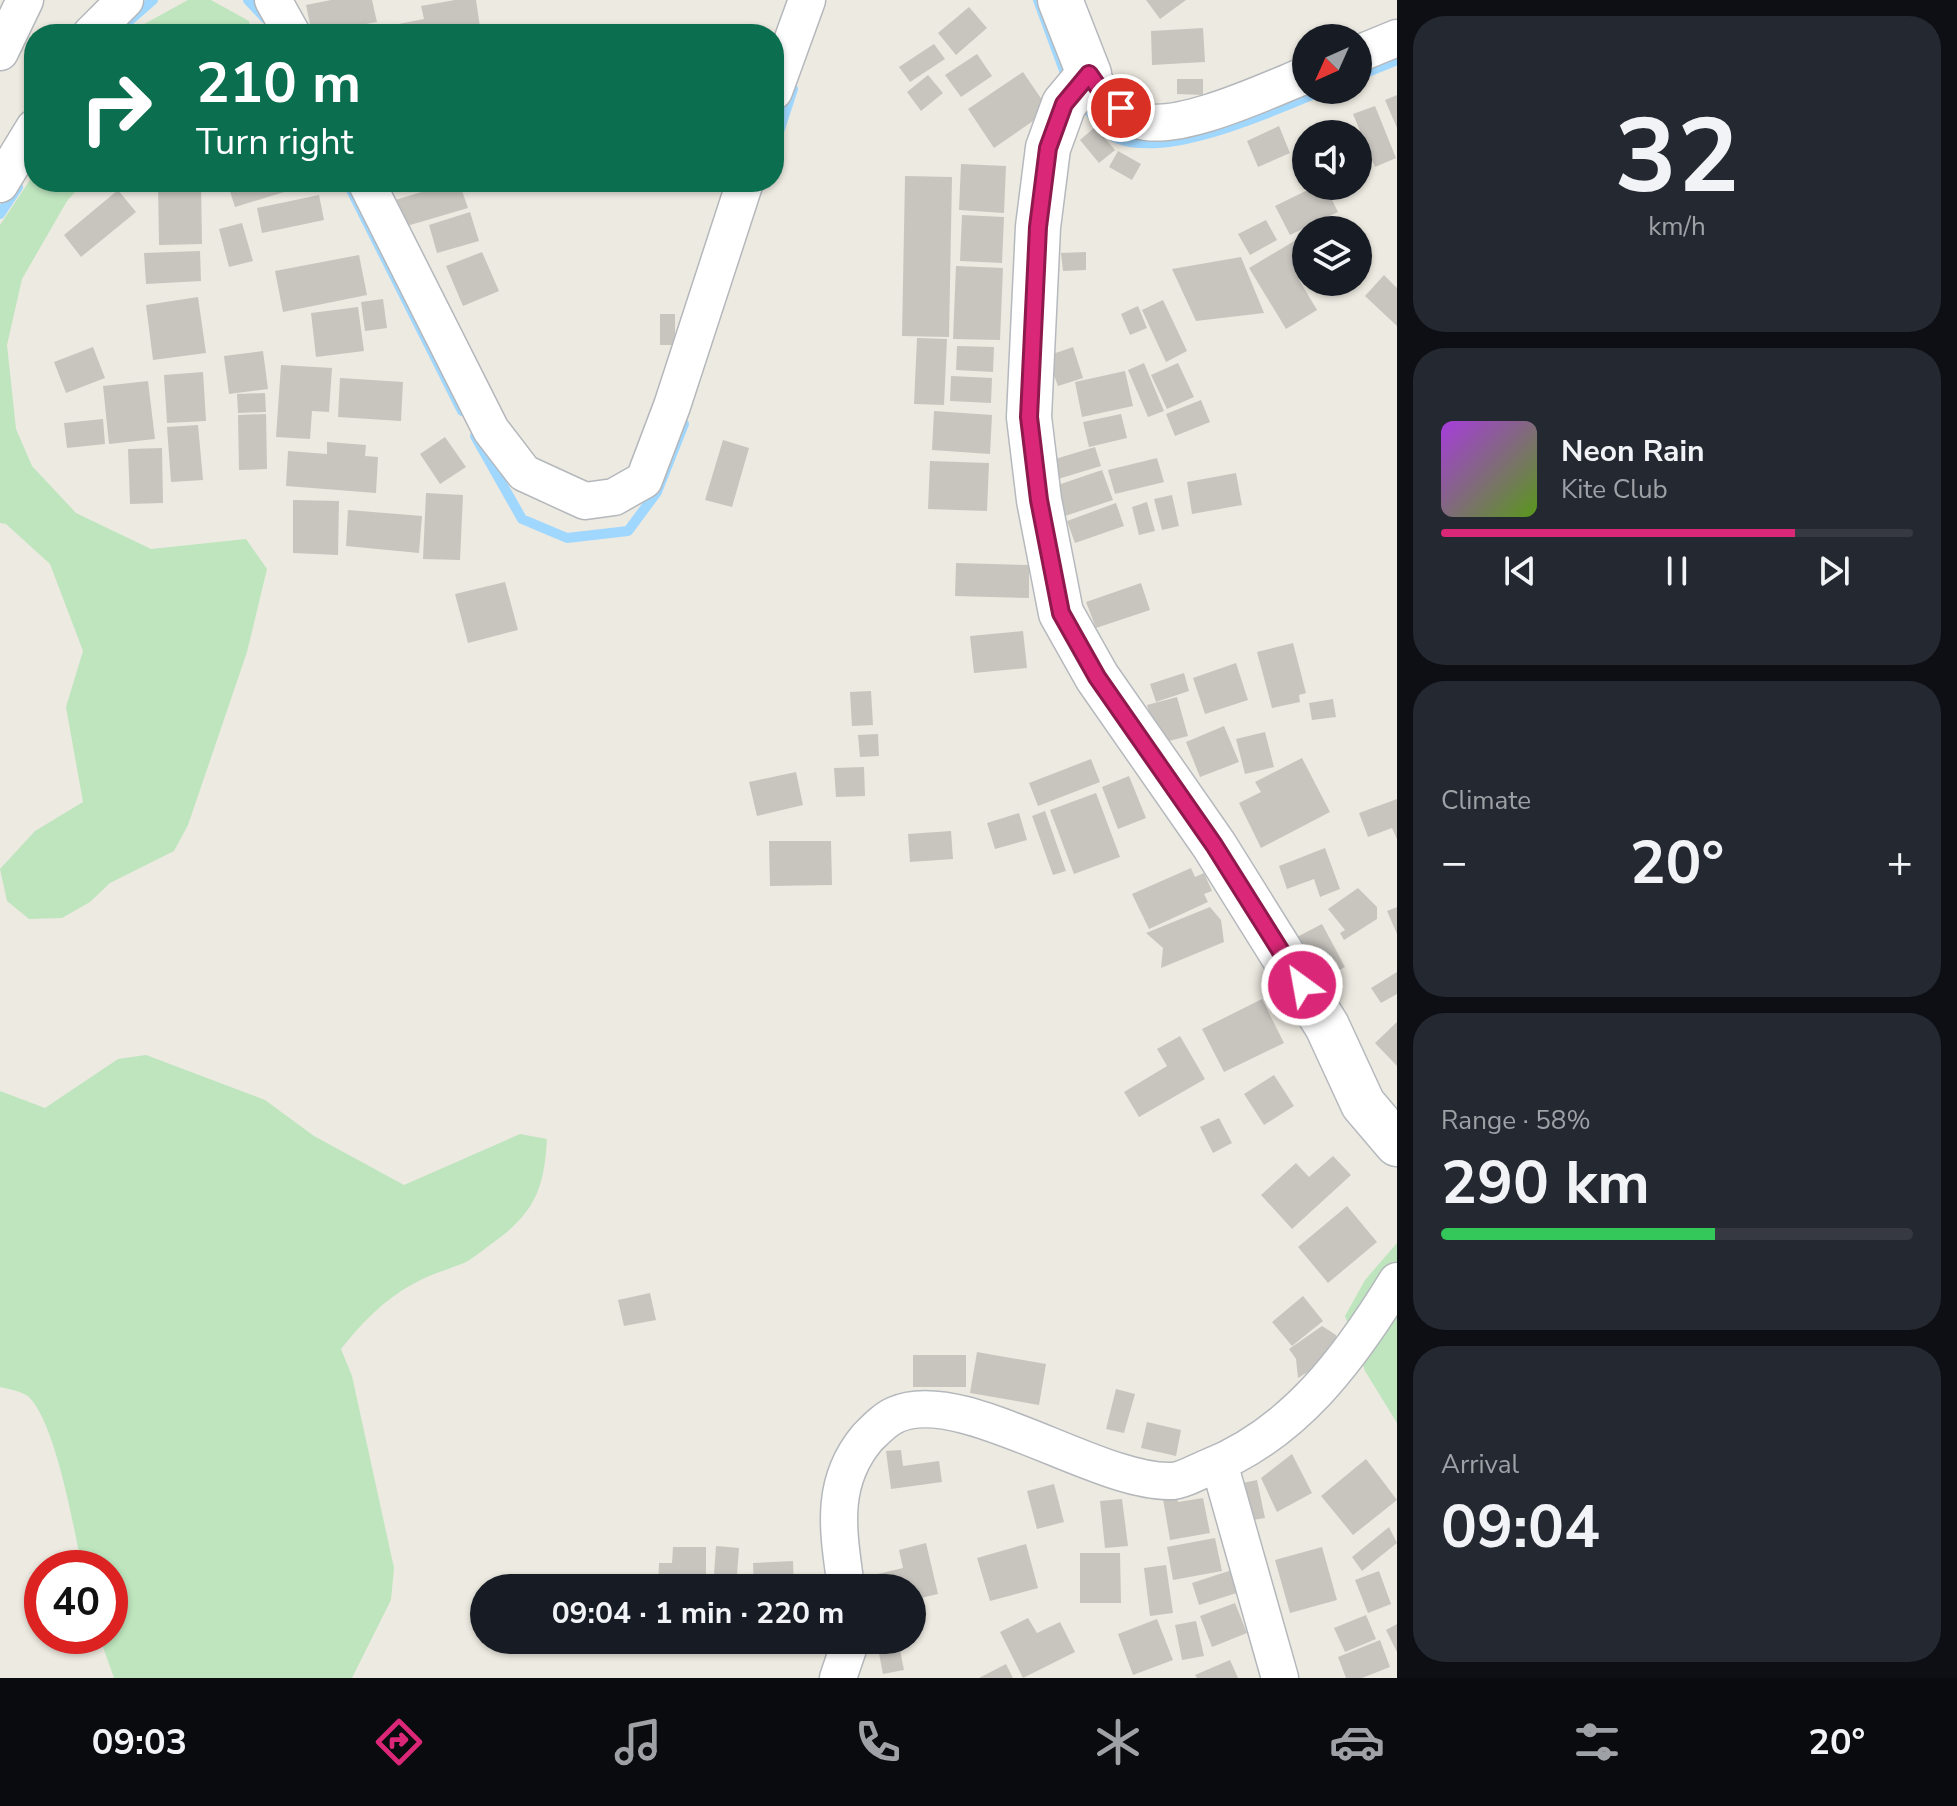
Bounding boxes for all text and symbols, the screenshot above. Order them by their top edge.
north arrow [1292,24,1372,104]
map controls [1292,24,1372,296]
text: 210 m [196,45,361,122]
icon: right [64,56,168,160]
pin [1087,74,1155,142]
icon: arrive [1099,86,1143,130]
text: 32 [1615,86,1739,228]
text: Turn right [196,118,353,167]
button: sound [1292,120,1372,200]
text: km/h [1648,209,1706,244]
button: layers [1292,216,1372,296]
text: Neon Rain [1561,431,1705,472]
text: Kite Club [1561,472,1668,507]
icon: previous [1498,549,1542,593]
icon: pause [1655,549,1699,593]
icon: next [1812,549,1856,593]
text: Climate [1441,783,1531,818]
text: 20° [1630,822,1724,904]
text: − [1441,833,1467,893]
text: + [1887,833,1913,893]
position arrow [1260,943,1344,1027]
text: Range · 58% [1441,1103,1591,1138]
text: 290 km [1441,1142,1650,1224]
text: Arrival [1441,1447,1519,1482]
text: 09:04 [1441,1486,1600,1568]
speed limit sign: 40 [24,1550,128,1654]
text: 09:04 · 1 min · 220 m [552,1593,844,1634]
icon: directions [371,1714,427,1770]
icon: music [610,1714,666,1770]
icon: phone [850,1714,906,1770]
icon: climate [1090,1714,1146,1770]
icon: car [1329,1714,1385,1770]
icon: filters [1569,1714,1625,1770]
text: 09:03 [92,1718,187,1767]
text: 20° [1808,1718,1865,1767]

